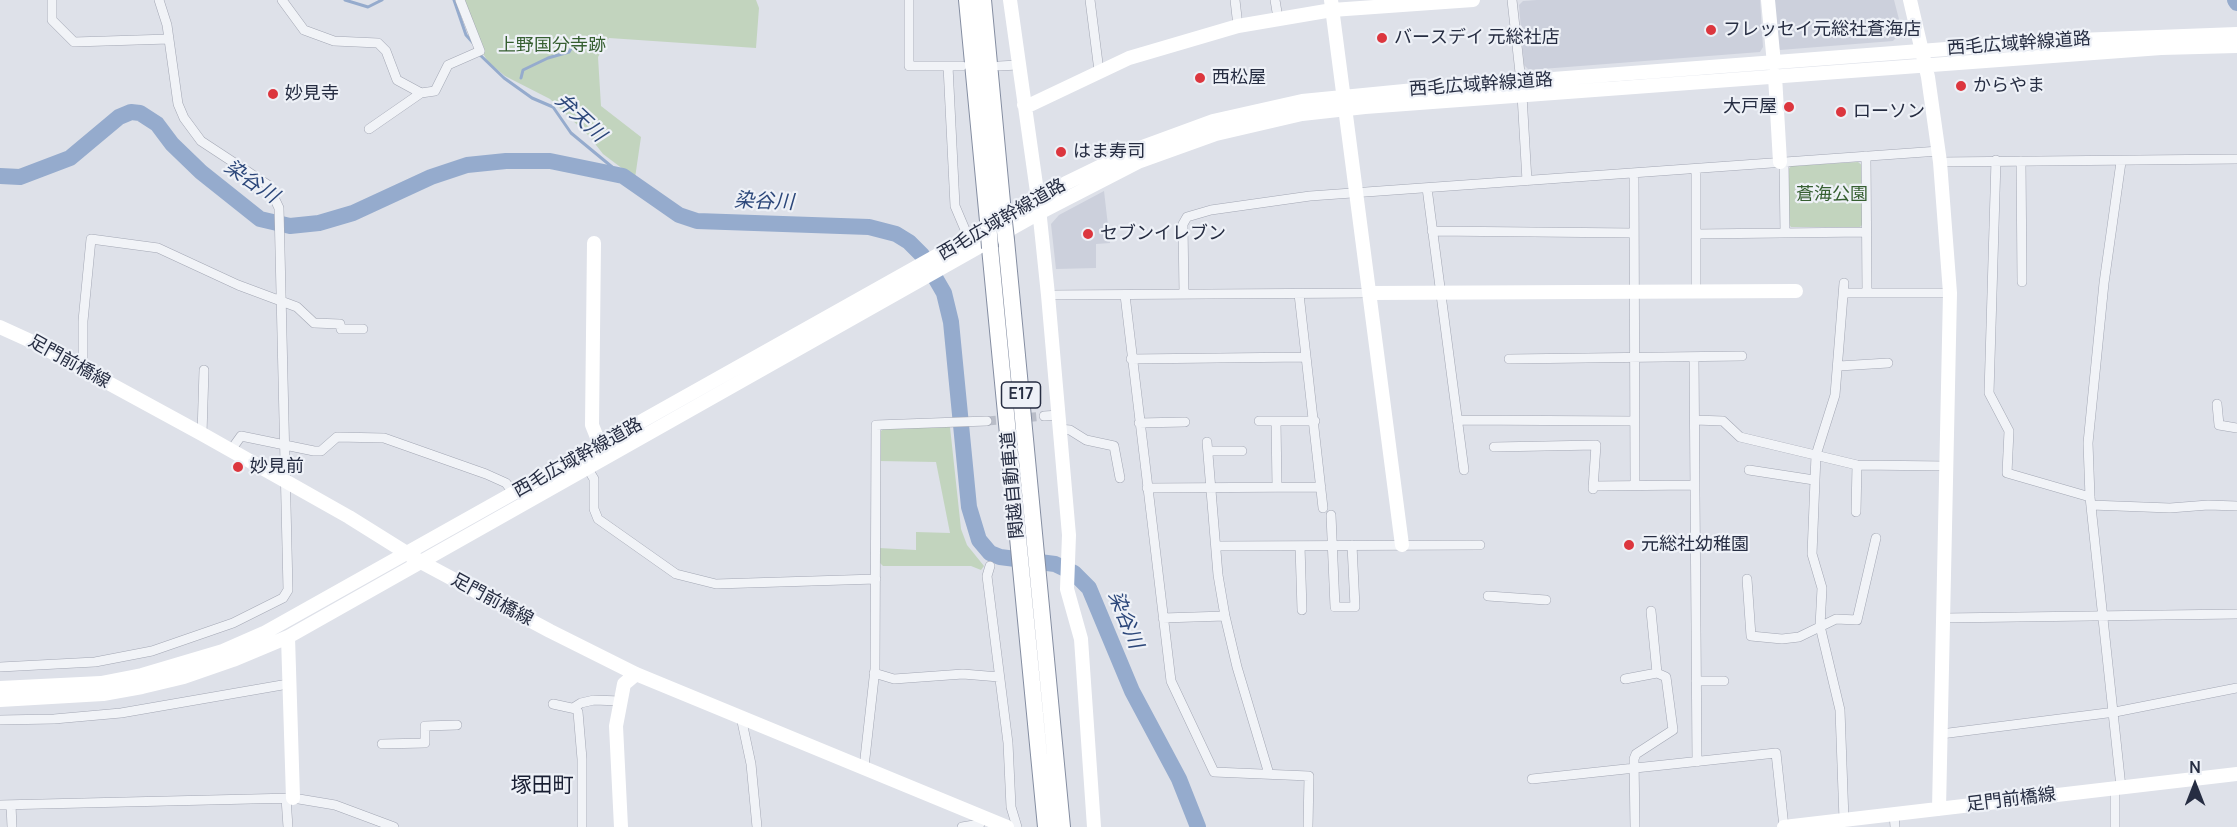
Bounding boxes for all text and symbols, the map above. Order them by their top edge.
place label: フレッセイ元総社蒼海店 [1723,19,1921,41]
marker: フレッセイ元総社蒼海店 [1704,23,1718,37]
place label: バースデイ 元総社店 [1394,27,1560,49]
street label: 西毛広域幹線道路 [1946,28,2092,60]
marker: バースデイ 元総社店 [1375,31,1389,45]
park label: 上野国分寺跡 [498,35,606,57]
place label: 西松屋 [1212,67,1266,89]
street label: 西毛広域幹線道路 [1408,69,1554,101]
marker: 西松屋 [1193,71,1207,85]
place label: からやま [1973,75,2045,97]
marker: からやま [1954,79,1968,93]
place label: 妙見寺 [285,83,339,105]
marker: 妙見寺 [266,87,280,101]
water label: 弁天川 [550,89,610,147]
place label: 大戸屋 [1723,96,1777,118]
marker: 大戸屋 [1782,100,1796,114]
place label: ローソン [1853,101,1925,123]
marker: ローソン [1834,105,1848,119]
place label: はま寿司 [1073,141,1145,163]
marker: はま寿司 [1054,145,1068,159]
water label: 染谷川 [219,155,283,209]
street label: 西毛広域幹線道路 [934,175,1070,265]
park label: 蒼海公園 [1796,184,1868,206]
water label: 染谷川 [734,189,794,215]
place label: セブンイレブン [1100,223,1226,245]
marker: セブンイレブン [1081,227,1095,241]
street label: 足門前橋線 [24,331,114,393]
road number: E17 [1002,382,1040,408]
street label: 西毛広域幹線道路 [510,414,646,502]
street label: 関越自動車道 [998,430,1028,540]
place label: 妙見前 [250,456,304,478]
marker: 妙見前 [231,460,245,474]
place label: 元総社幼稚園 [1641,534,1749,556]
marker: 元総社幼稚園 [1622,538,1636,552]
street label: 足門前橋線 [447,569,537,631]
water label: 染谷川 [1103,588,1147,652]
north arrow [2165,755,2225,815]
text: N [2189,756,2201,778]
district label: 塚田町 [511,773,573,799]
street label: 足門前橋線 [1965,784,2057,816]

